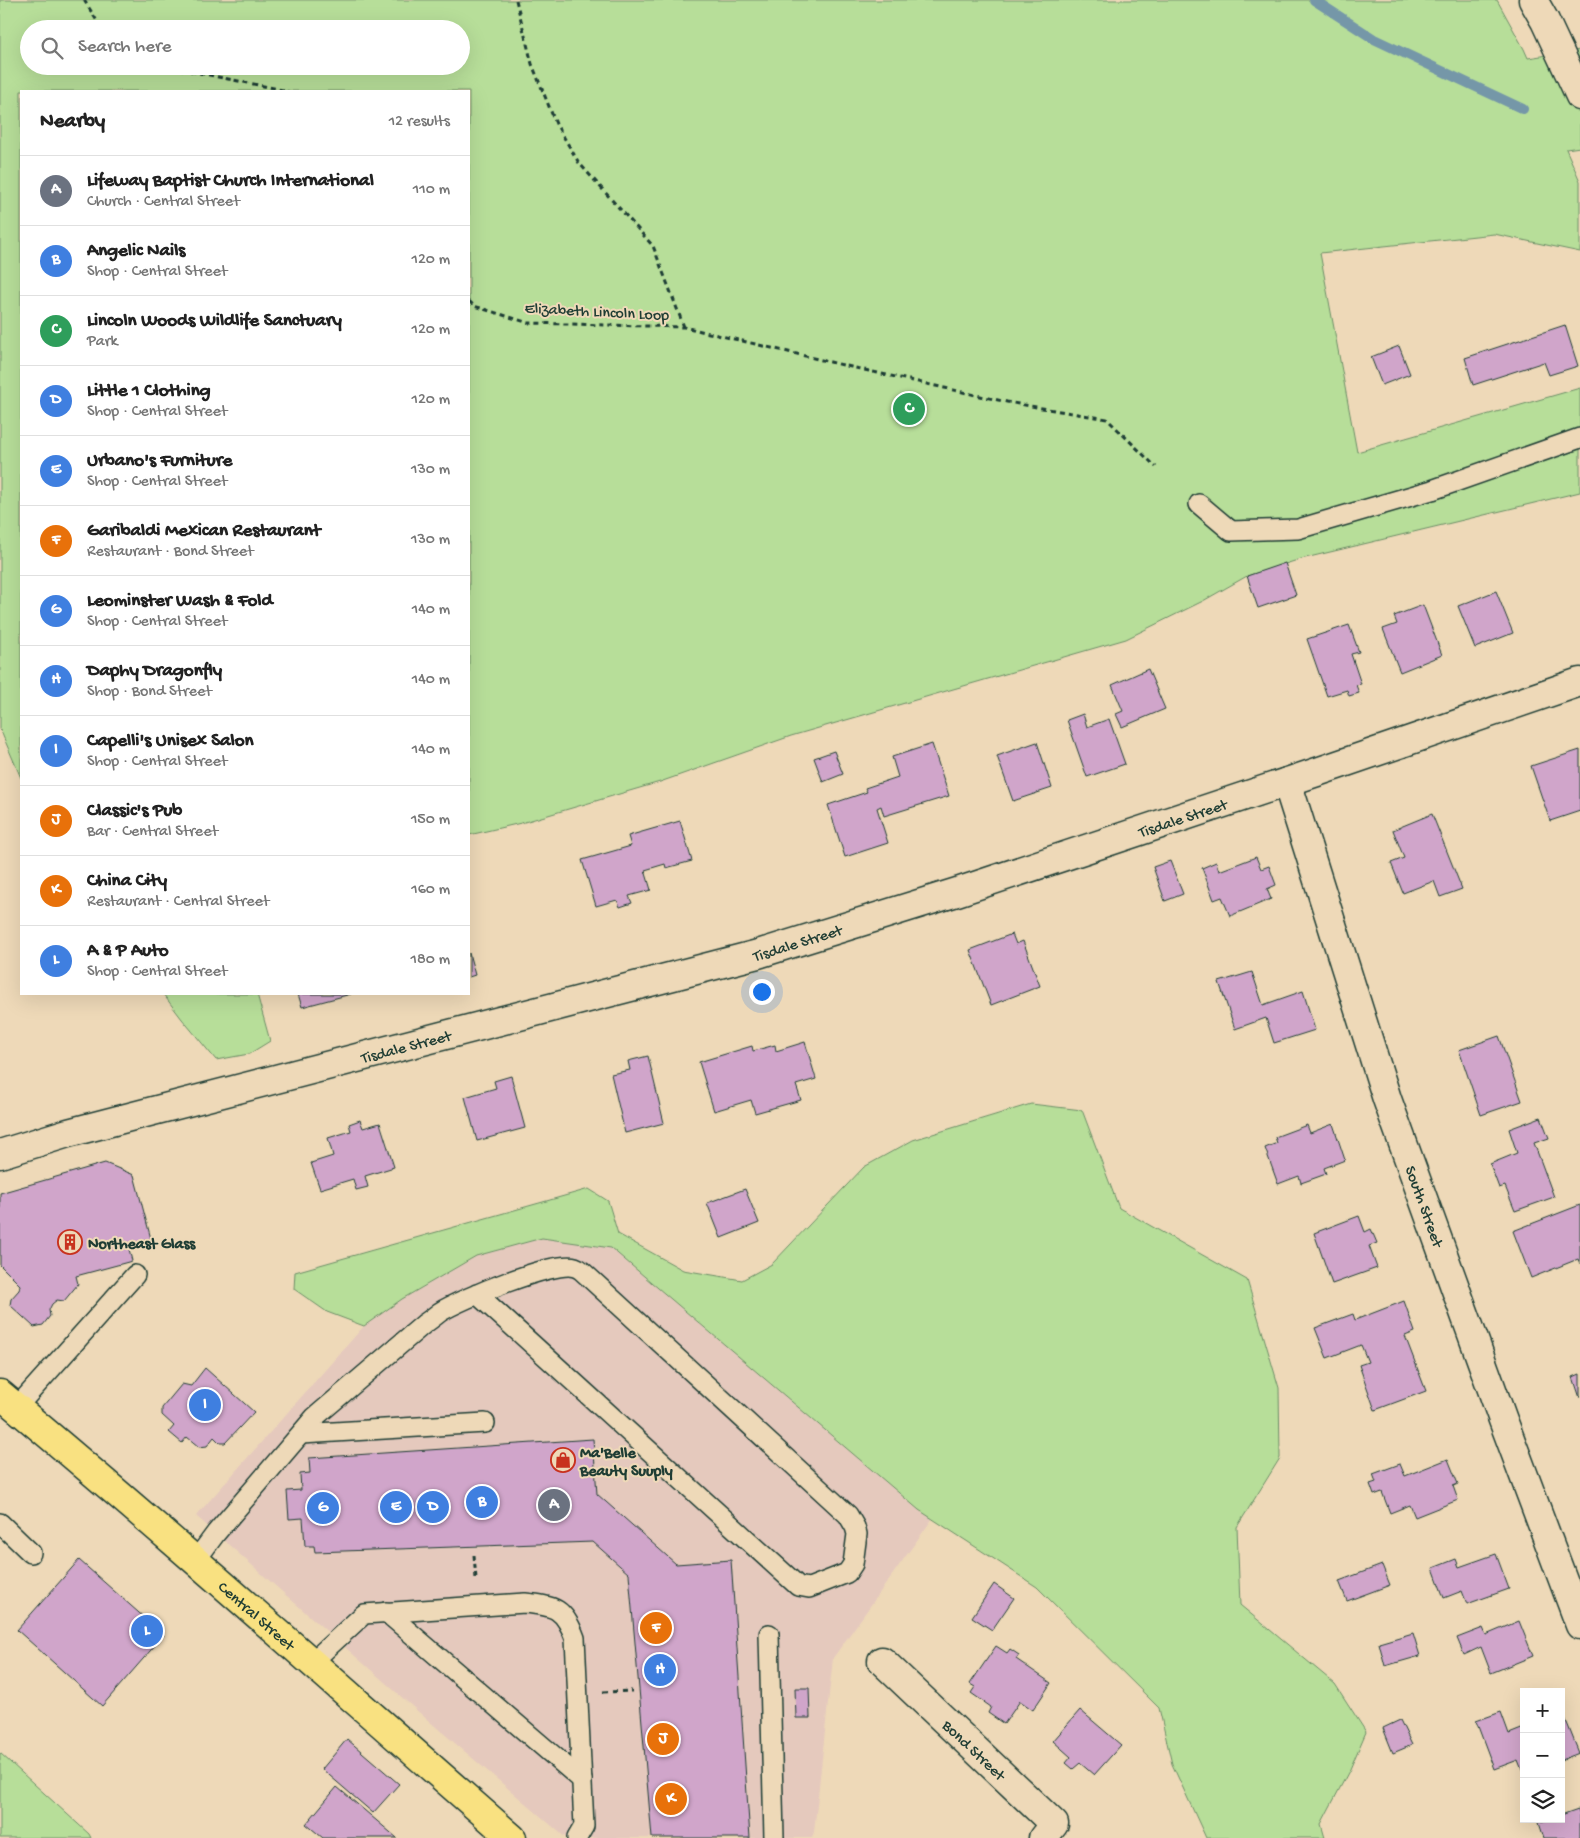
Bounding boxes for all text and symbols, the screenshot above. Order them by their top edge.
search box [20,20,470,75]
icon: search [38,34,66,62]
text: Search here [78,36,172,59]
text: Nearby [40,110,105,135]
text: 12 results [389,113,450,132]
text: Lifeway Baptist Church International [87,170,374,193]
text: A [51,181,61,200]
text: 110 m [413,181,450,200]
text: Church · Central Street [87,193,240,212]
text: Angelic Nails [87,240,185,263]
text: B [52,251,60,270]
text: 120 m [411,251,450,270]
text: Shop · Central Street [87,263,227,282]
street label: Elizabeth Lincoln Loop [524,300,670,327]
text: Lincoln Woods Wildlife Sanctuary [87,310,342,333]
text: C [52,321,60,340]
text: 120 m [411,321,450,340]
text: Park [87,333,118,352]
text: Little 1 Clothing [87,380,211,403]
pin: C [893,390,925,428]
text: D [51,391,61,410]
text: 120 m [411,391,450,410]
text: Shop · Central Street [87,403,227,422]
text: Urbano's Furniture [87,450,232,473]
text: E [51,461,61,480]
text: 130 m [411,461,450,480]
text: Shop · Central Street [87,473,227,492]
text: Garibaldi Mexican Restaurant [87,520,321,543]
text: F [52,531,60,550]
text: 130 m [411,531,450,550]
text: Restaurant · Bond Street [87,543,254,562]
text: Leominster Wash & Fold [87,590,273,613]
text: G [51,601,61,620]
text: 140 m [412,601,450,620]
text: Shop · Central Street [87,613,227,632]
text: Daphy Dragonfly [87,660,222,683]
text: H [51,671,61,690]
text: 140 m [412,671,450,690]
text: Shop · Bond Street [87,683,212,702]
text: Capelli's Unisex Salon [87,730,254,753]
text: I [54,741,58,760]
text: 140 m [412,741,450,760]
text: Shop · Central Street [87,753,227,772]
street label: Tisdale Street [1136,796,1232,844]
text: Classic's Pub [87,800,182,823]
text: J [52,811,60,830]
text: 150 m [411,811,450,830]
text: Bar · Central Street [87,823,218,842]
text: China City [87,870,167,893]
text: K [52,881,60,900]
text: 160 m [411,881,450,900]
text: Restaurant · Central Street [87,893,269,912]
street label: Tisdale Street [751,922,846,968]
text: A & P Auto [87,940,169,963]
text: L [53,951,59,970]
text: 180 m [411,951,450,970]
text: Shop · Central Street [87,963,227,982]
your location [749,979,775,1005]
street label: Tisdale Street [359,1028,455,1070]
street label: South Street [1399,1164,1446,1252]
building icon: Northeast Glass [57,1229,83,1255]
place label: Northeast Glass [88,1236,196,1255]
pin: I [189,1386,221,1424]
place label: Ma'Belle Beauty Suuply [579,1445,673,1482]
shop icon: Ma'Belle Beauty Suuply [550,1447,576,1473]
pin: B [466,1483,498,1521]
pin: A [538,1486,570,1524]
pin: E [380,1488,412,1526]
pin: D [417,1488,449,1526]
pin: G [307,1489,339,1527]
street label: Central Street [213,1579,298,1657]
pin: F [640,1609,672,1647]
pin: L [131,1612,163,1650]
pin: H [644,1651,676,1689]
map controls [1520,1688,1565,1823]
button: + [1520,1688,1565,1733]
street label: Bond Street [936,1716,1009,1787]
pin: J [647,1720,679,1758]
button: − [1520,1733,1565,1778]
button: layers [1520,1778,1565,1823]
pin: K [655,1780,687,1818]

